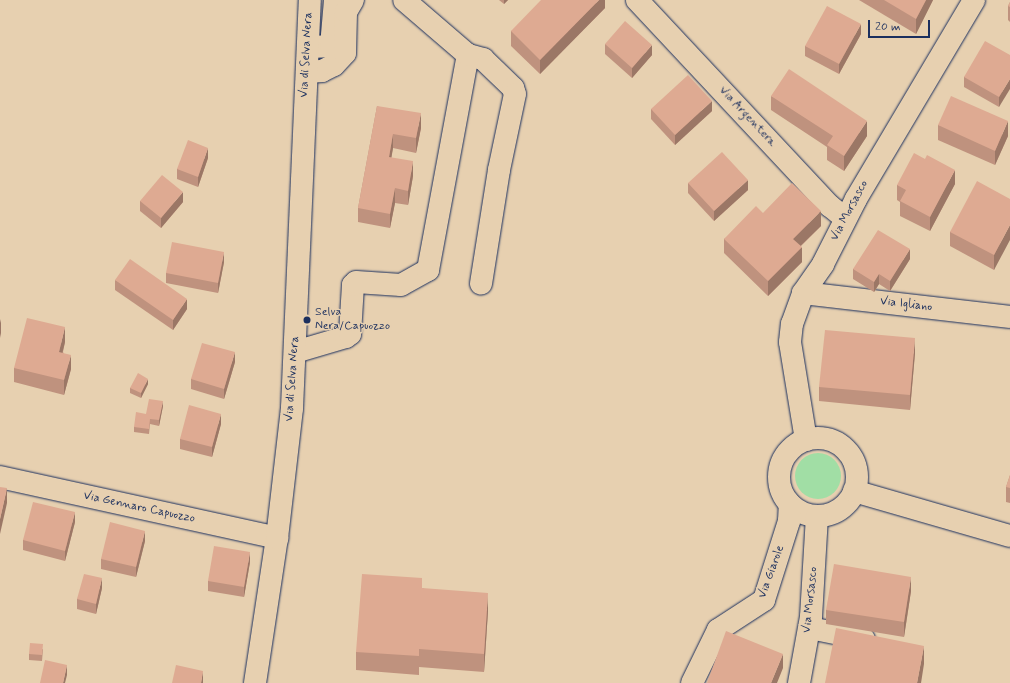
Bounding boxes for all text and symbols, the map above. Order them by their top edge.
street label: Via di Selva Nera [298,12,316,98]
scale bar [870,12,932,38]
text: 20 m [875,19,901,35]
street label: Via Argentera [716,84,778,150]
street label: Via Morsasco [828,178,872,244]
street label: Via Igliano [878,294,934,316]
place label: Selva Nera/Capuozzo [315,306,390,334]
marker: Selva Nera/Capuozzo [302,315,312,325]
street label: Via di Selva Nera [283,336,303,422]
street label: Via Gennaro Capuozzo [82,489,196,527]
street label: Via Giarole [756,544,788,600]
street label: Via Morsasco [800,566,822,634]

